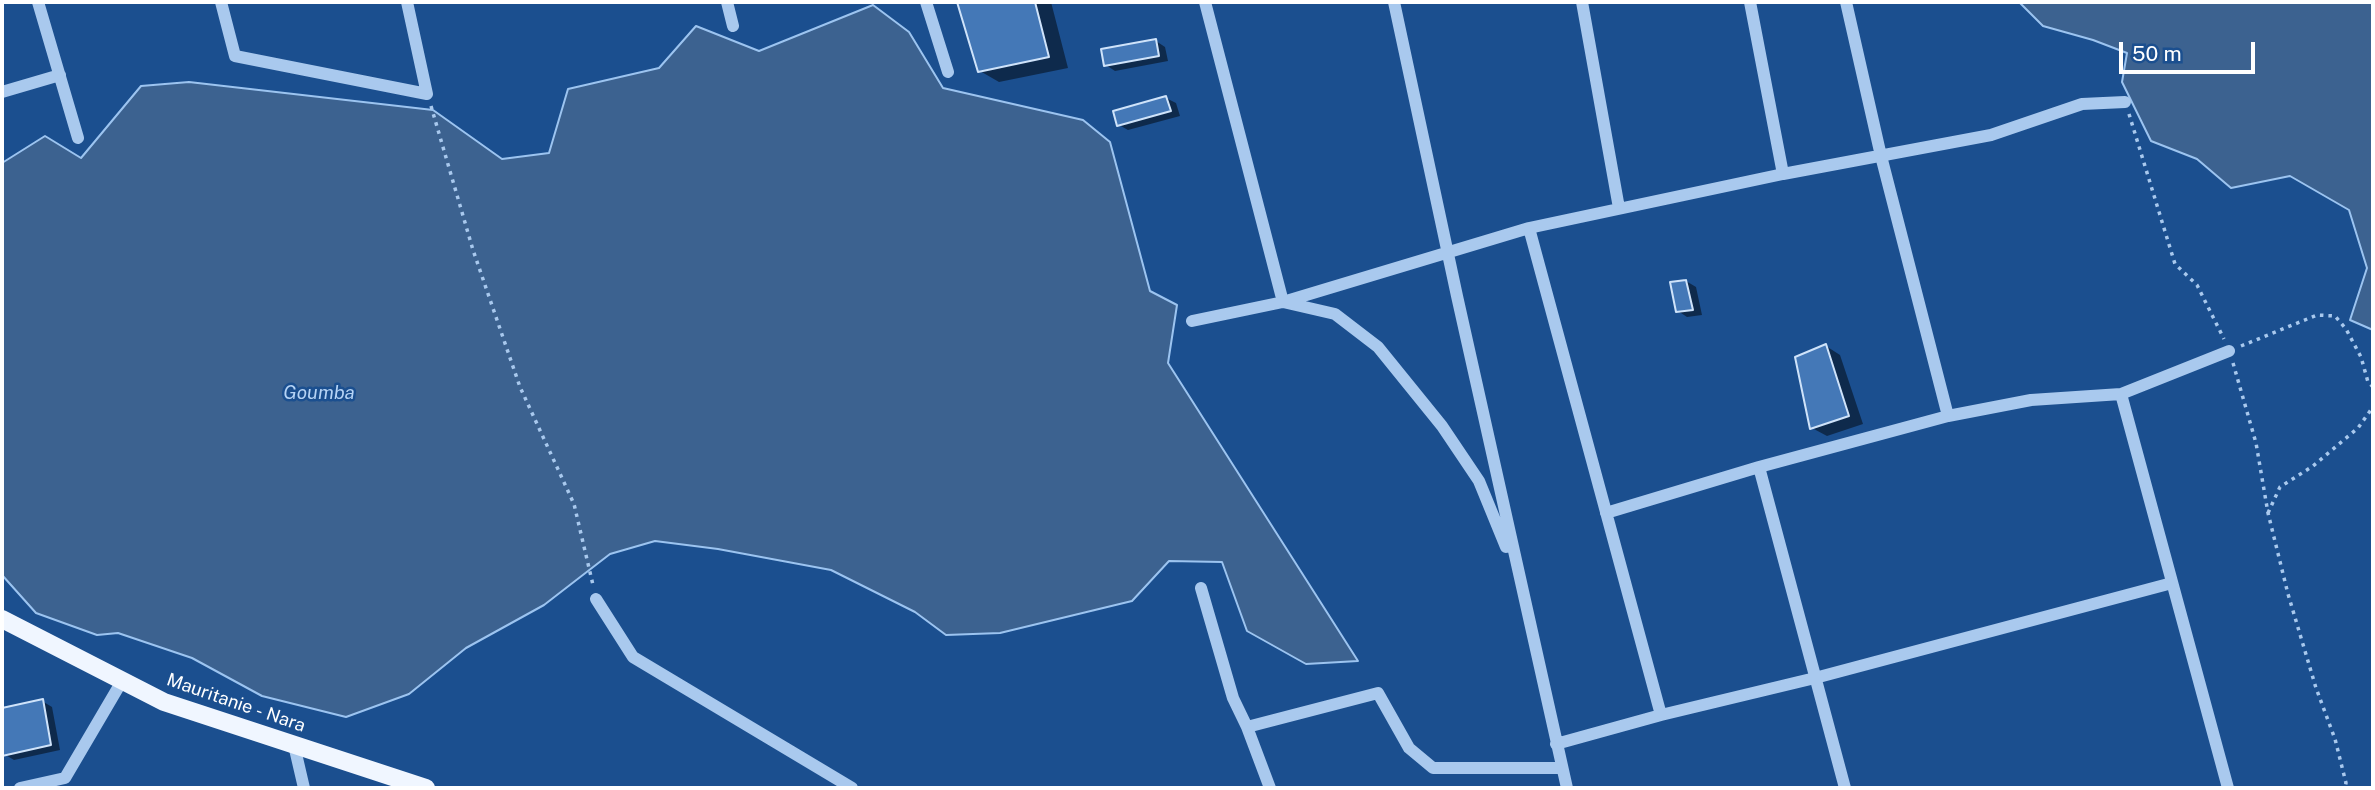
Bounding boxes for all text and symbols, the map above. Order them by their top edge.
scale bar [2123,28,2260,72]
text: 50 m [2132,41,2182,66]
water label: Goumba [283,382,355,404]
street label: Mauritanie - Nara [164,669,308,737]

